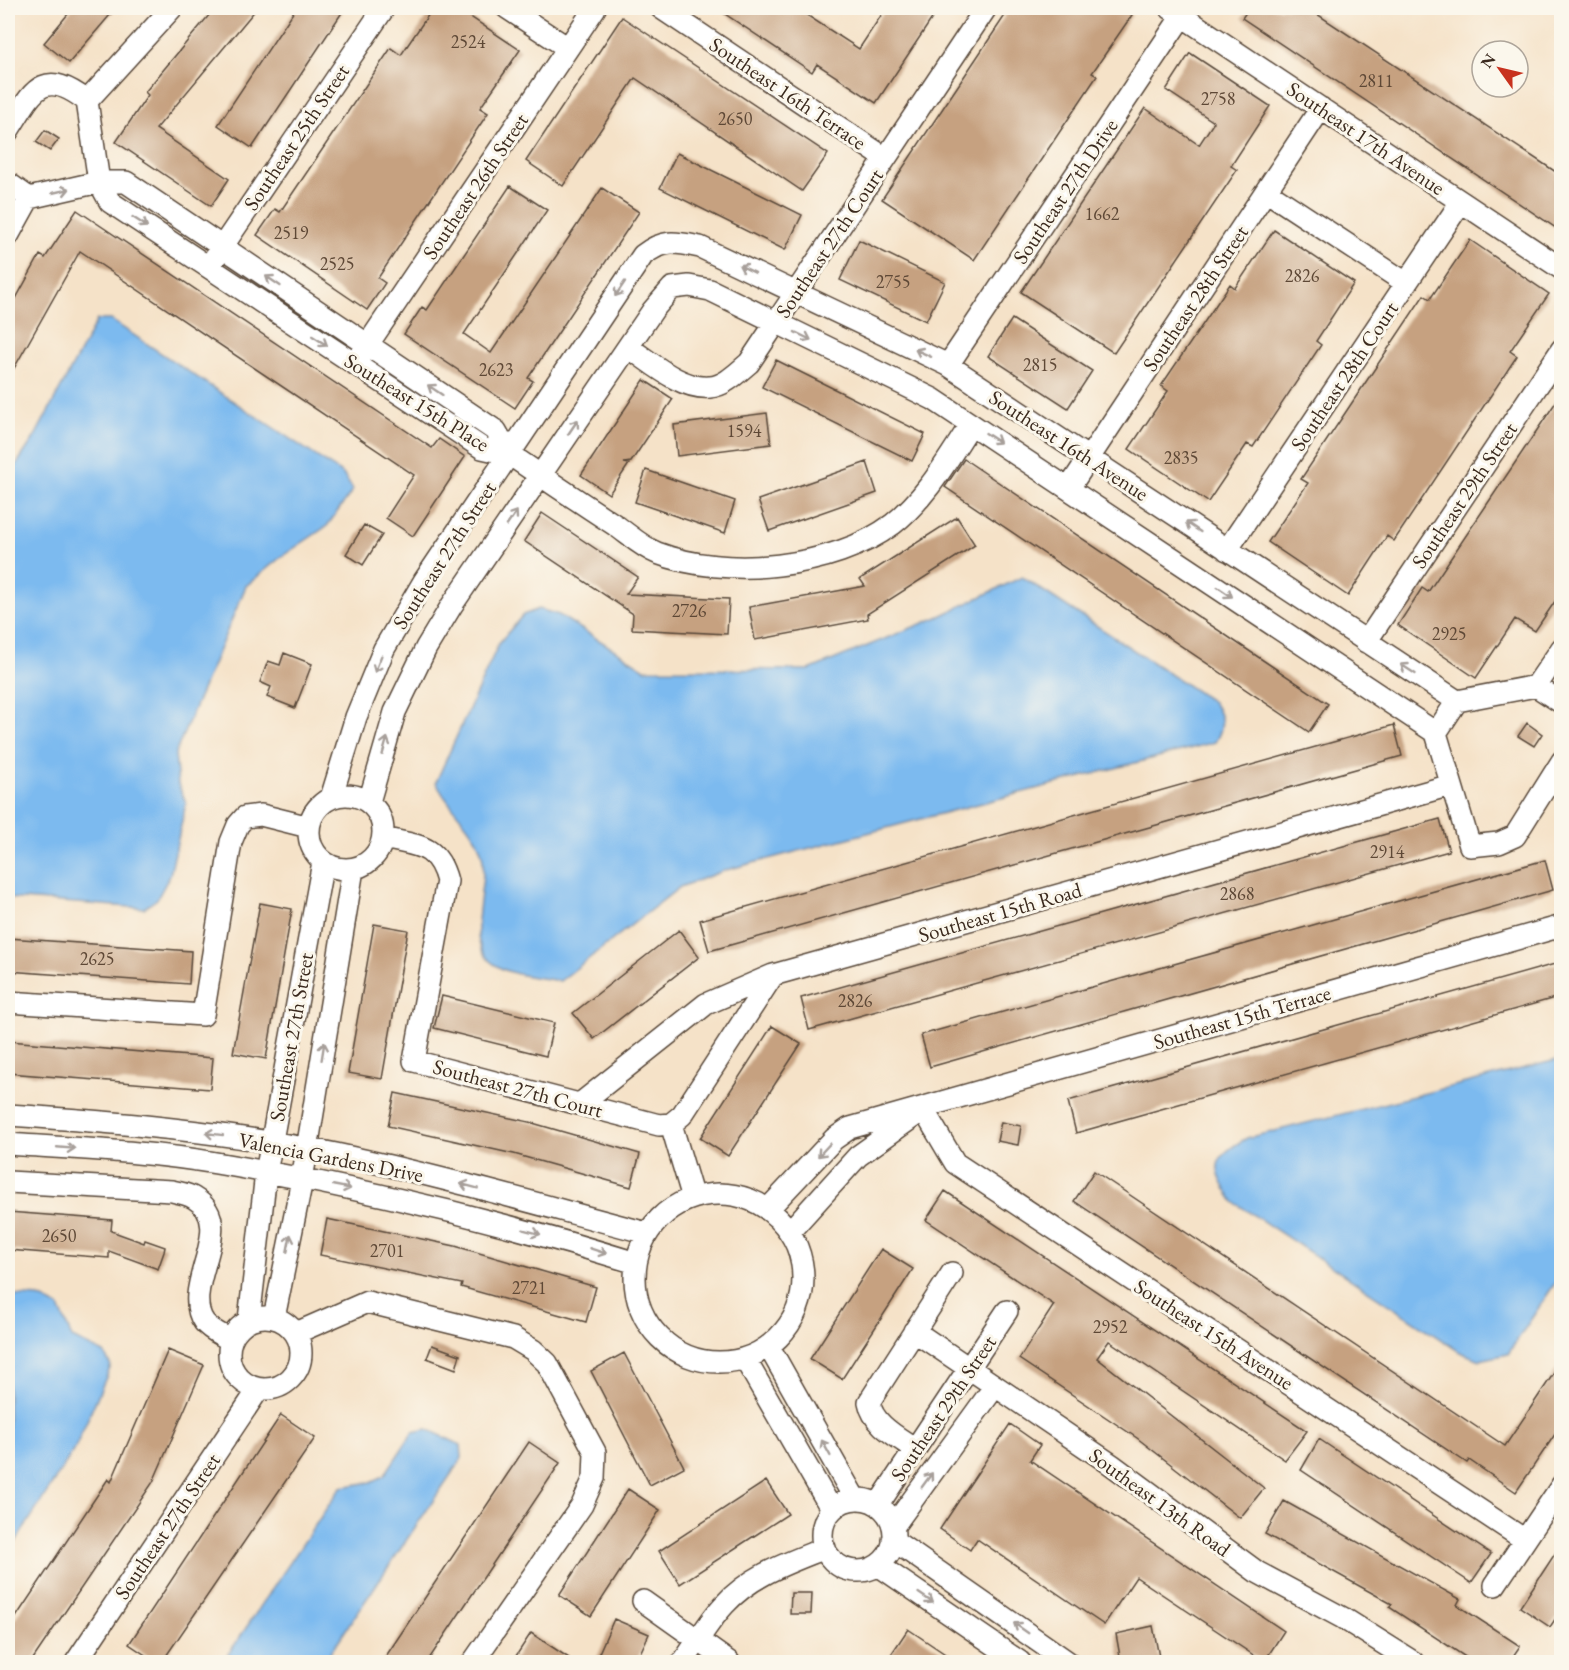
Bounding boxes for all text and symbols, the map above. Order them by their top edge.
house number: 2524 [451,30,486,53]
street label: Southeast 16th Terrace [704,31,872,155]
north arrow [1470,39,1530,99]
text: N [1476,50,1500,72]
street label: Southeast 25th Street [237,58,355,215]
house number: 2811 [1359,69,1393,92]
street label: Southeast 17th Avenue [1282,75,1450,201]
house number: 2758 [1201,87,1235,110]
street label: Southeast 26th Street [416,107,534,264]
house number: 2650 [718,107,753,130]
street label: Southeast 27th Drive [1006,113,1124,269]
street label: Southeast 27th Court [769,163,889,323]
one-way arrow [51,184,70,196]
house number: 1662 [1085,202,1120,225]
one-way arrow [131,216,148,228]
street label: Southeast 28th Street [1136,219,1254,376]
house number: 2519 [274,221,309,244]
house number: 2525 [320,252,354,275]
one-way arrow [738,263,756,275]
house number: 2826 [1285,264,1320,287]
house number: 2755 [876,270,910,293]
one-way arrow [265,275,282,287]
one-way arrow [614,281,626,297]
street label: Southeast 28th Court [1284,296,1404,456]
one-way arrow [794,330,812,342]
one-way arrow [311,335,328,347]
street label: Southeast 15th Place [340,347,494,457]
one-way arrow [914,347,932,359]
house number: 2815 [1023,353,1057,376]
house number: 2623 [479,358,513,381]
street label: Southeast 16th Avenue [984,383,1154,507]
one-way arrow [427,384,443,396]
street label: Southeast 29th Street [1405,416,1523,573]
one-way arrow [567,419,580,436]
house number: 1594 [727,419,762,442]
one-way arrow [984,432,1001,444]
house number: 2835 [1164,446,1198,469]
street label: Southeast 27th Street [386,476,502,634]
one-way arrow [506,510,518,527]
one-way arrow [1185,521,1201,533]
one-way arrow [1217,586,1234,599]
house number: 2726 [672,599,707,622]
house number: 2925 [1432,622,1466,645]
one-way arrow [372,654,383,673]
one-way arrow [1400,663,1417,675]
one-way arrow [380,737,391,756]
house number: 2914 [1370,840,1405,863]
street label: Southeast 15th Road [915,876,1085,948]
house number: 2868 [1220,882,1254,905]
house number: 2625 [80,947,114,970]
street label: Southeast 27th Street [263,950,319,1123]
street label: Southeast 15th Terrace [1150,979,1334,1055]
house number: 2826 [838,989,873,1012]
one-way arrow [318,1042,329,1062]
street label: Southeast 27th Court [430,1052,606,1124]
street label: Valencia Gardens Drive [236,1126,426,1188]
one-way arrow [204,1129,224,1140]
one-way arrow [817,1142,831,1157]
one-way arrow [55,1143,75,1154]
one-way arrow [460,1179,479,1191]
one-way arrow [332,1182,351,1194]
house number: 2650 [42,1224,77,1247]
one-way arrow [522,1227,541,1238]
one-way arrow [284,1234,295,1253]
house number: 2701 [370,1239,404,1262]
one-way arrow [588,1247,607,1258]
street label: Southeast 15th Avenue [1129,1272,1299,1396]
house number: 2721 [512,1276,546,1299]
house number: 2952 [1093,1315,1128,1338]
street label: Southeast 29th Street [884,1329,1002,1486]
one-way arrow [820,1440,832,1457]
street label: Southeast 13th Road [1084,1442,1236,1563]
street label: Southeast 27th Street [108,1447,226,1604]
one-way arrow [921,1472,933,1488]
one-way arrow [918,1592,934,1604]
one-way arrow [1014,1622,1030,1634]

